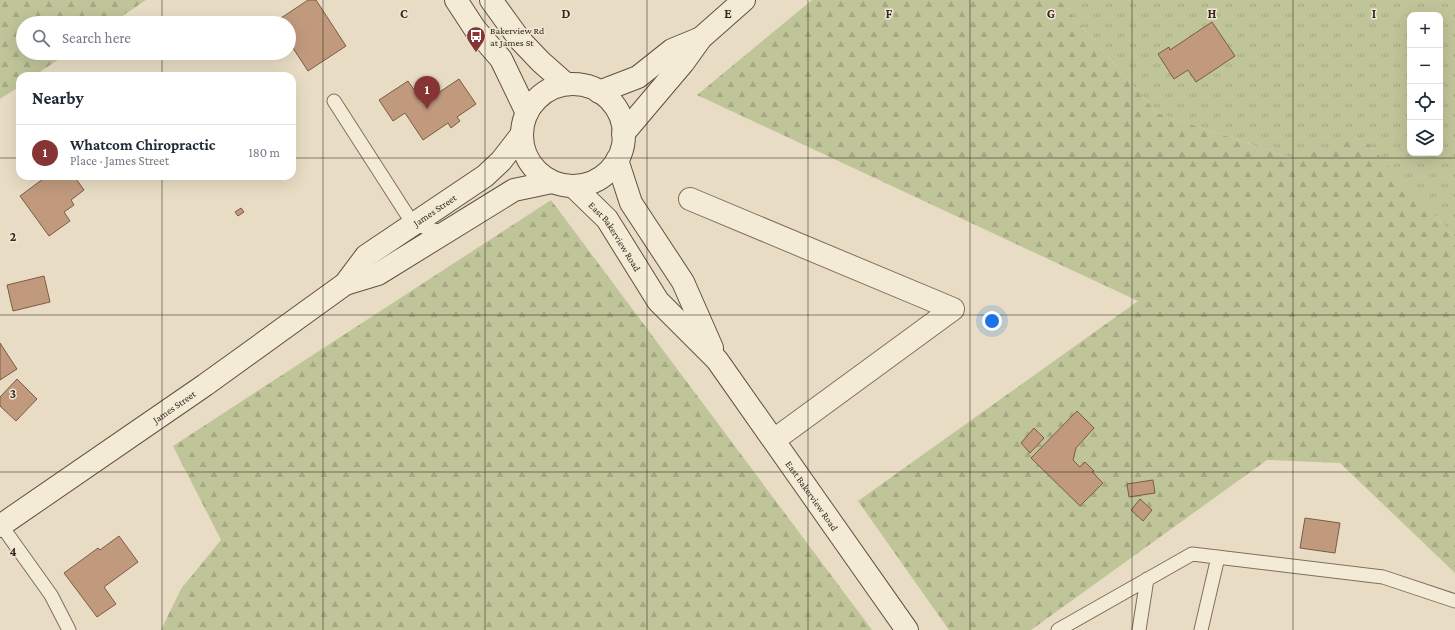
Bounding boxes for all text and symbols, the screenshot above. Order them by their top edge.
text: C [400,6,408,21]
text: D [562,6,571,21]
text: E [724,6,732,21]
text: F [886,6,893,21]
text: G [1047,6,1055,21]
text: H [1208,6,1217,21]
text: I [1372,6,1376,21]
map controls [1407,12,1443,156]
button: + [1407,12,1443,48]
search box [16,16,296,60]
bus stop icon: Bakerview Rd at James St [465,25,487,53]
place label: Bakerview Rd at James St [490,25,545,48]
icon: search [30,27,52,49]
text: Search here [62,30,131,46]
button: − [1407,48,1443,84]
pin: 1 [414,76,440,109]
button: locate [1407,84,1443,120]
text: Nearby [32,89,84,108]
button: layers [1407,120,1443,156]
text: Whatcom Chiropractic [70,137,216,153]
text: 1 [43,145,47,160]
text: 180 m [248,145,280,160]
text: Place · James Street [70,153,169,168]
street label: James Street [410,192,459,229]
street label: East Bakerview Road [586,199,643,274]
text: 2 [10,229,17,244]
your location [982,311,1002,331]
text: 3 [10,386,16,401]
street label: James Street [150,388,198,426]
street label: East Bakerview Road [783,459,841,534]
text: 4 [9,544,17,559]

